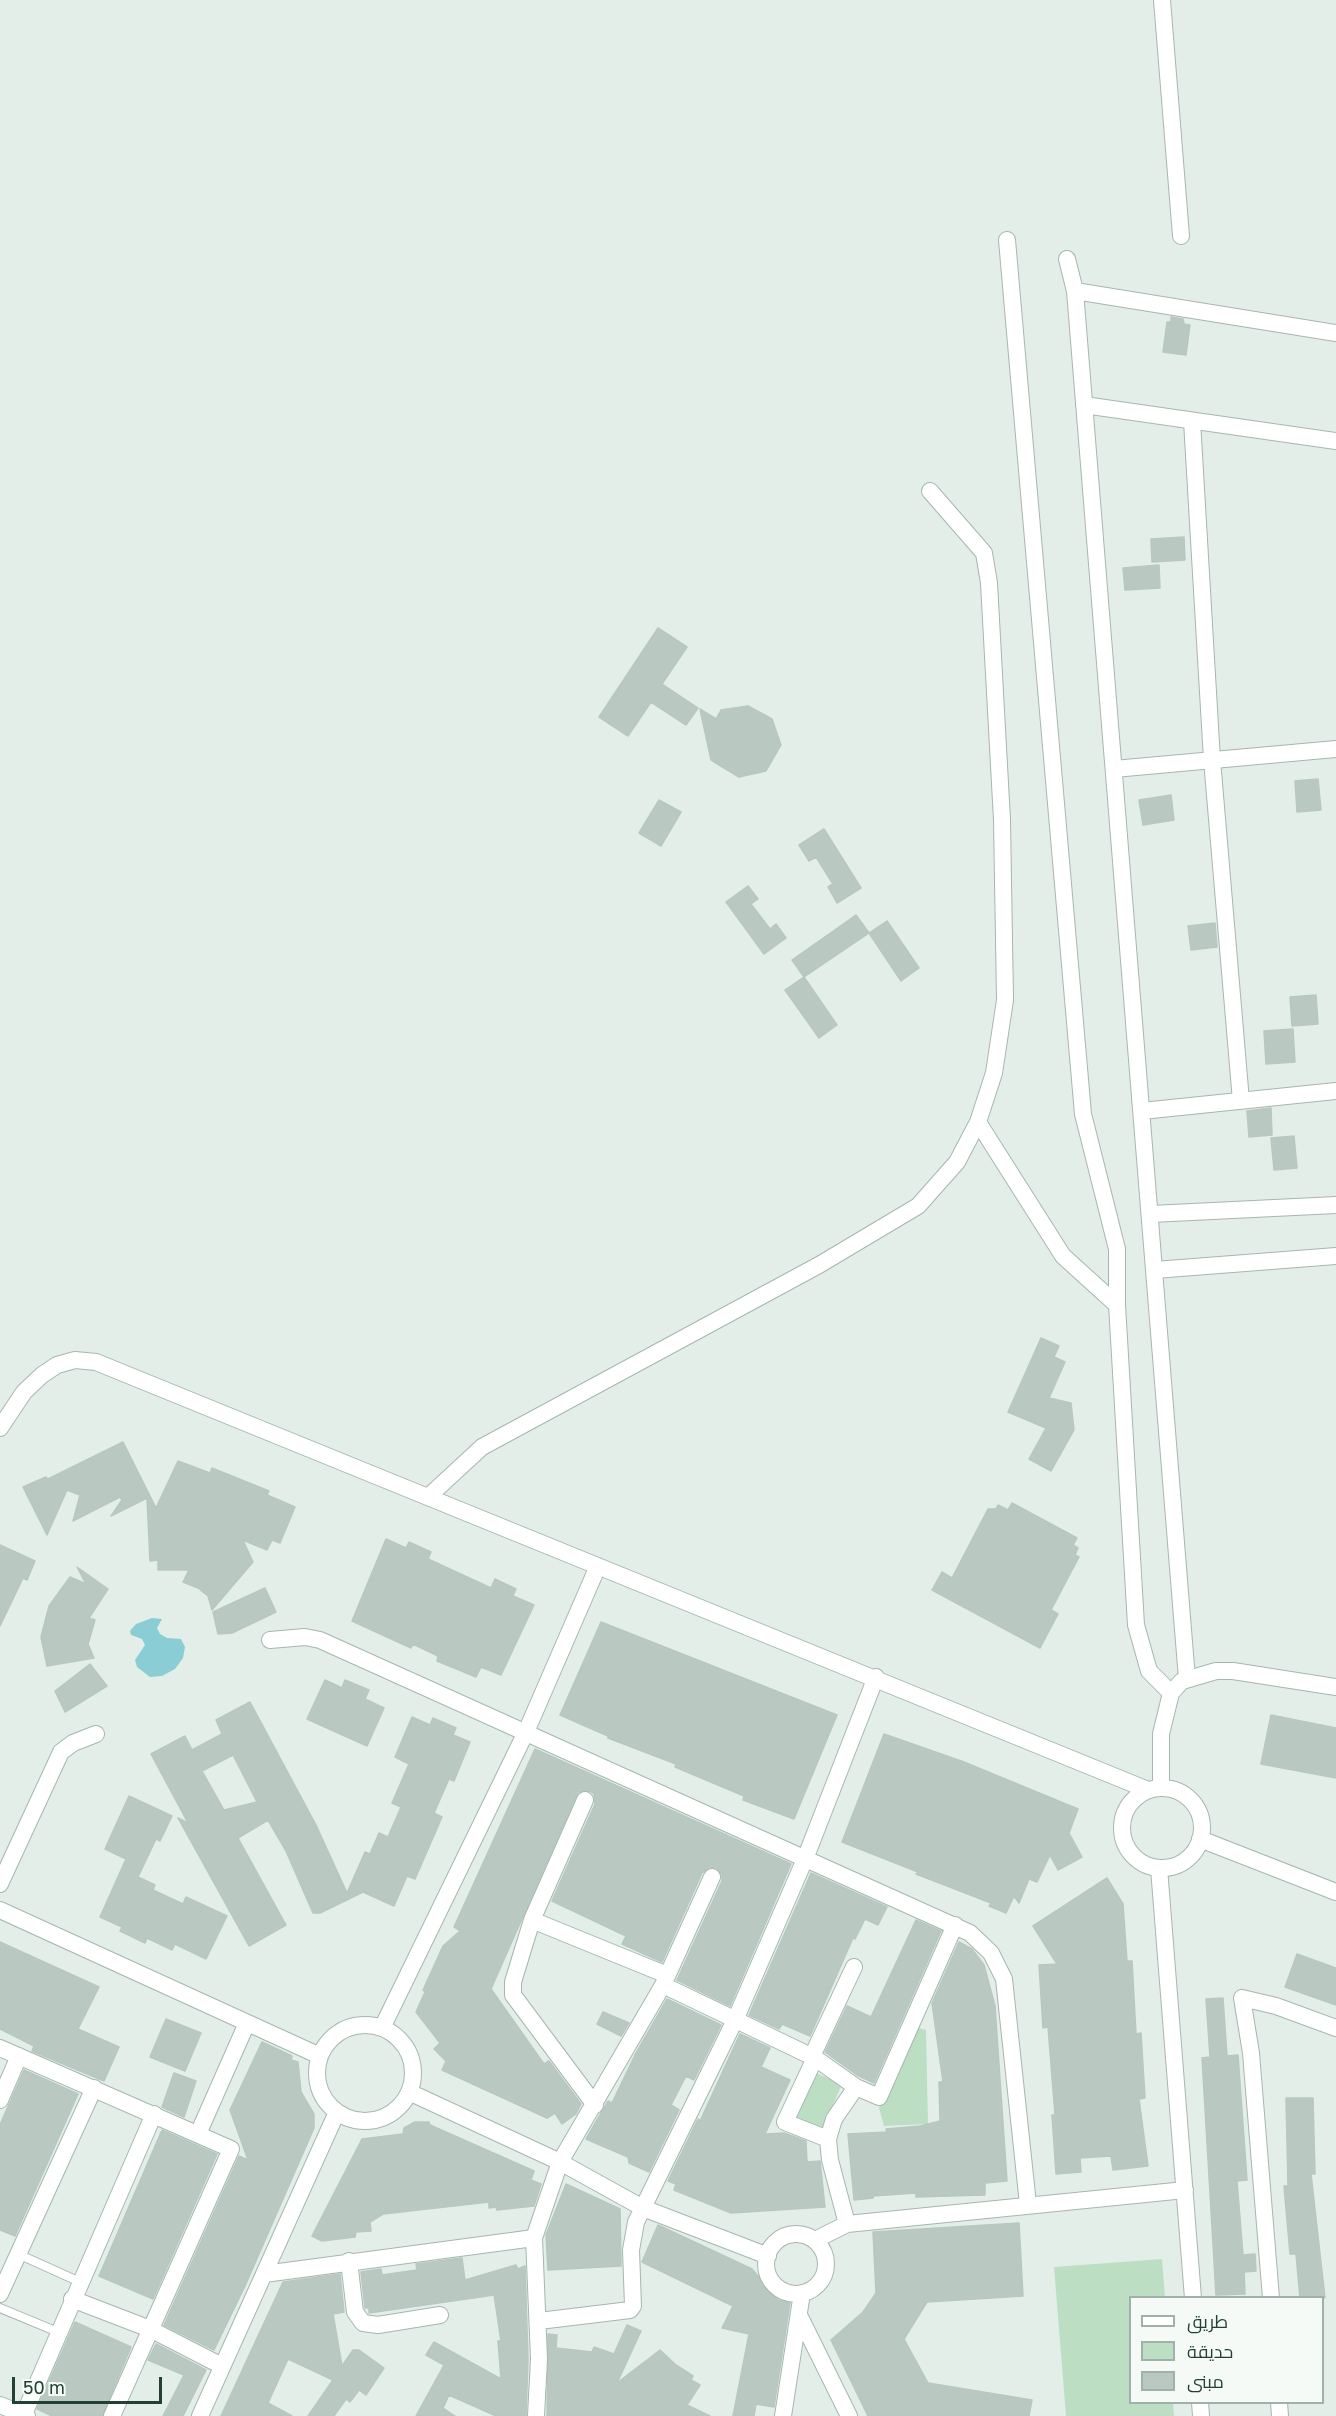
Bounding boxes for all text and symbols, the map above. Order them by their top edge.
legend [1129,2296,1324,2404]
text: طريق [1187,2310,1228,2332]
text: حديقة [1187,2340,1233,2362]
scale bar [15,2365,165,2403]
text: مبنى [1187,2370,1224,2392]
text: 50 m [23,2376,65,2398]

